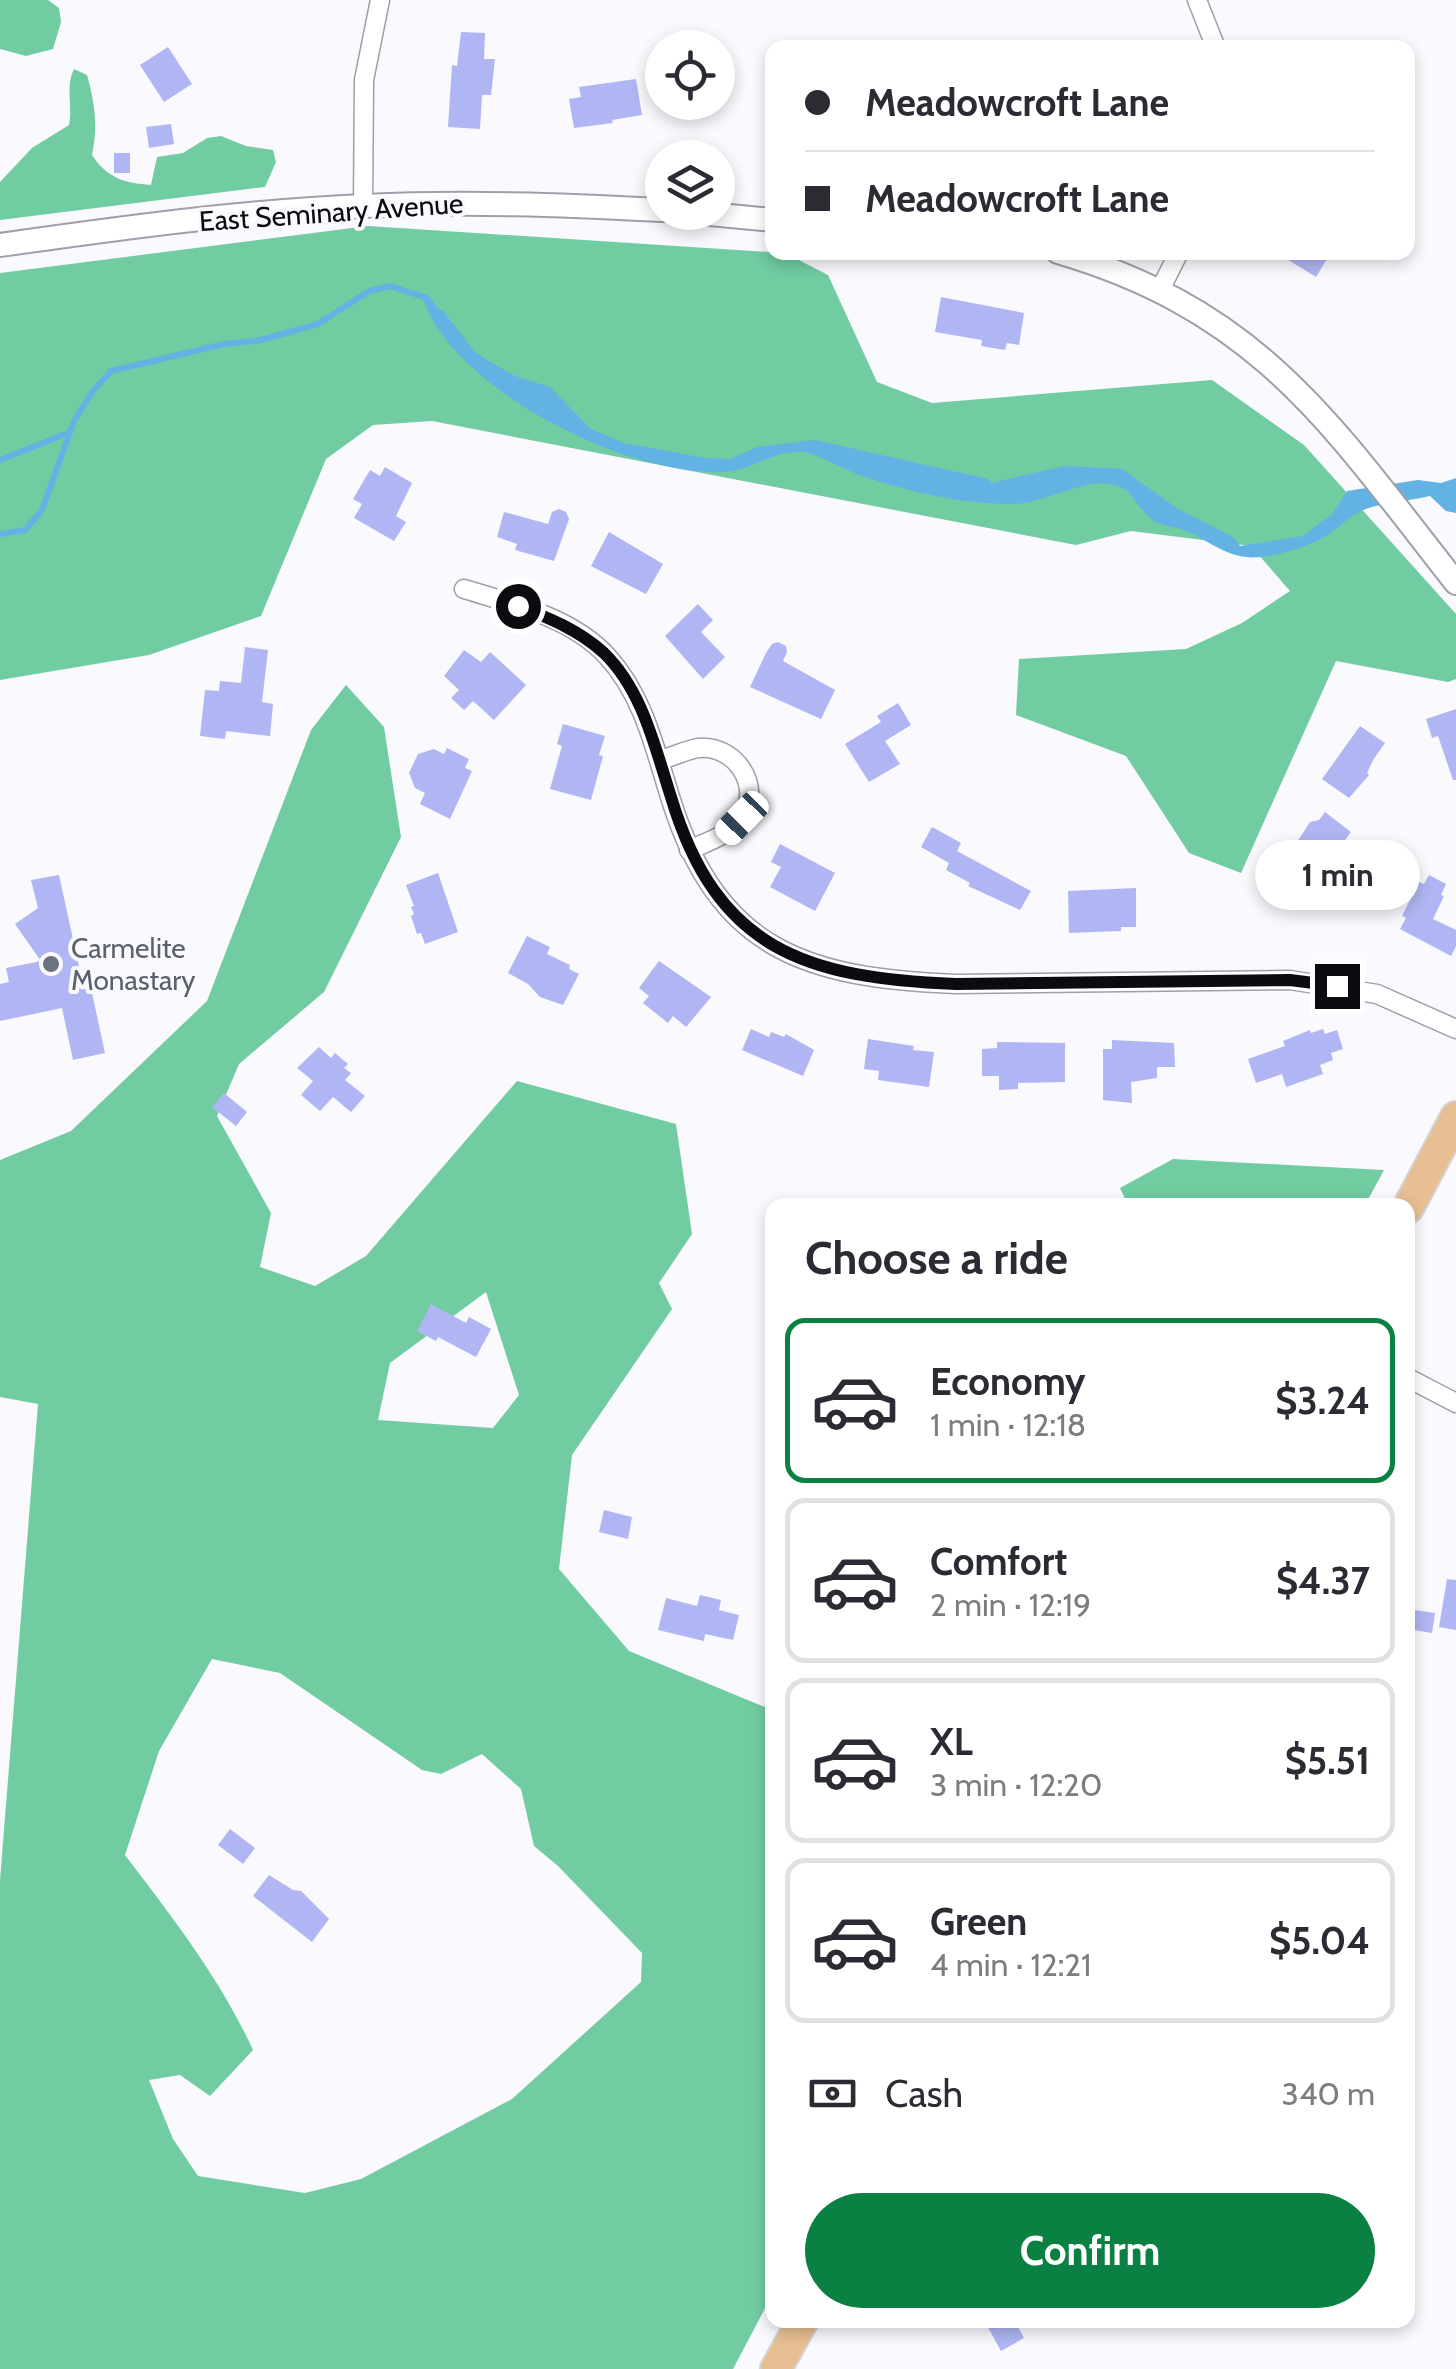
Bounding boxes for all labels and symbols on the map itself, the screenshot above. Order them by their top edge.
street label: East Seminary Avenue [198,186,464,238]
route start [496,584,541,629]
car [710,786,774,850]
callout: 1 min [1254,841,1420,911]
place label: Carmelite Monastary [71,931,195,997]
marker: Carmelite Monastary [40,953,62,975]
route end [1315,964,1360,1009]

